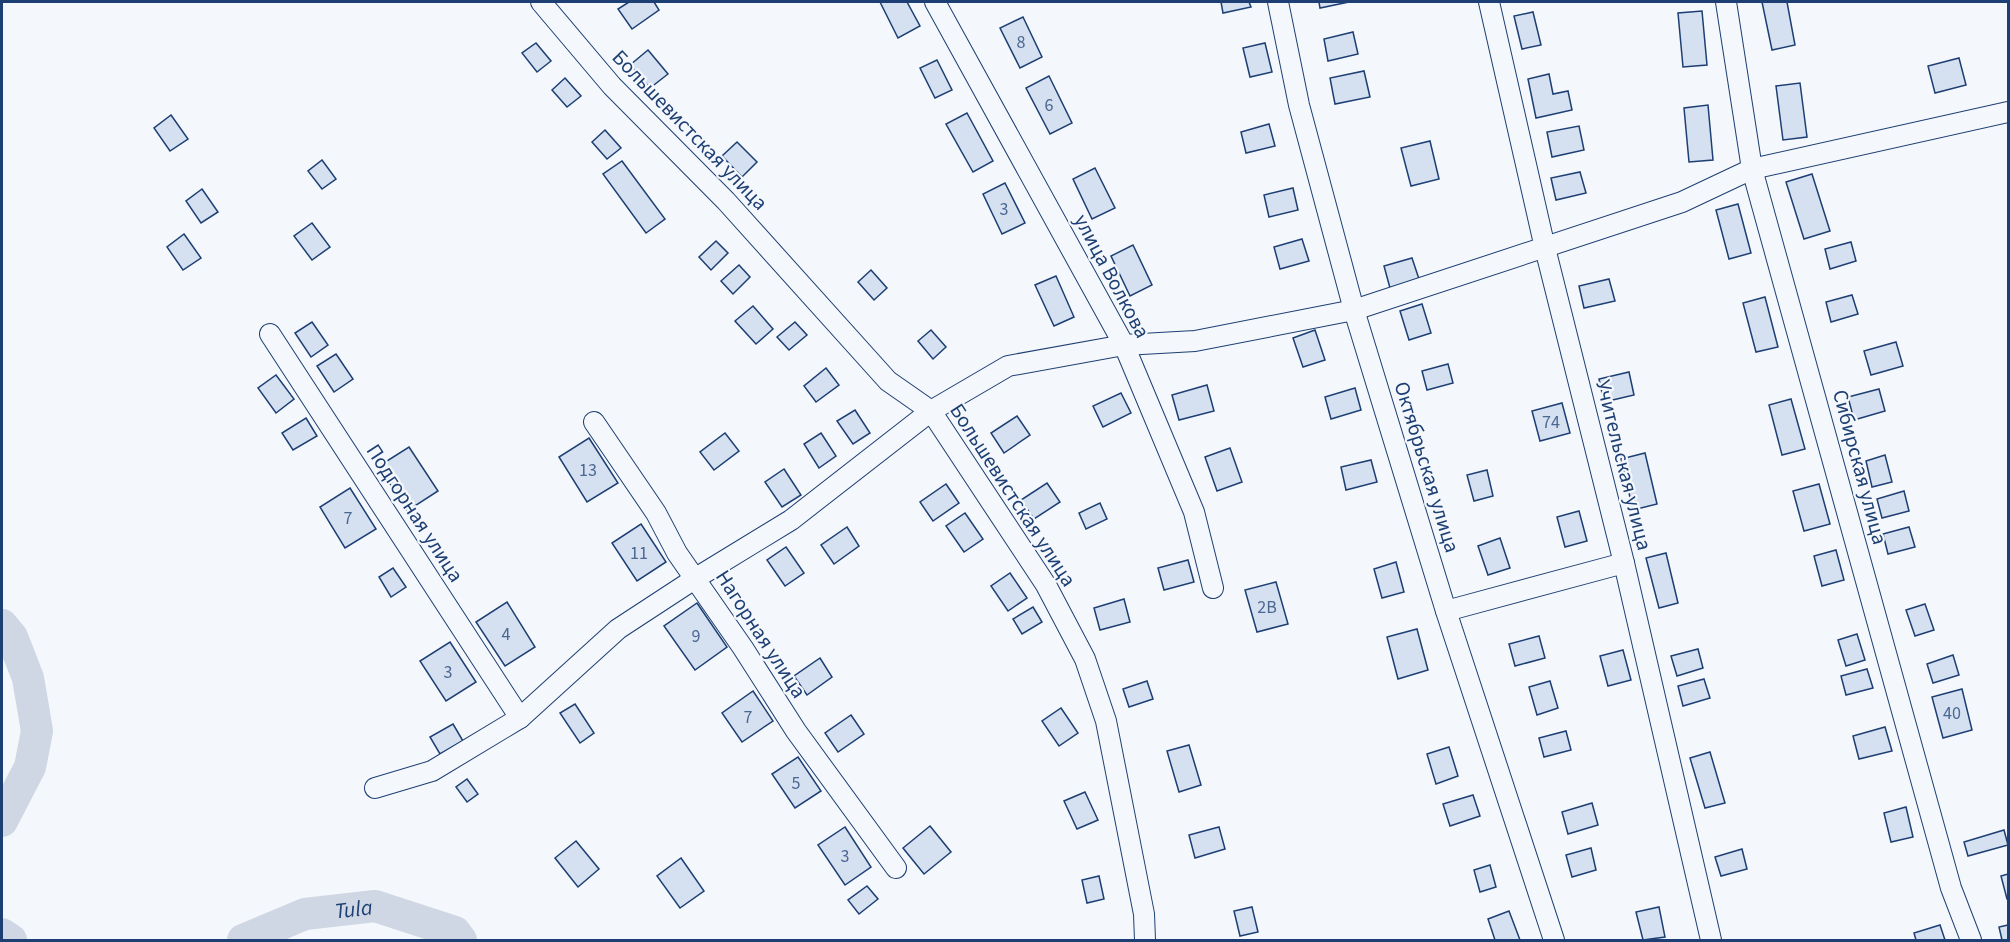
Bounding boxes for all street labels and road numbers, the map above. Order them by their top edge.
street label: Большевистская улица [605,43,775,217]
street label: улица Волкова [1067,209,1157,343]
street label: Учительская улица [1588,377,1660,553]
street label: Октябрьская улица [1387,378,1467,556]
street label: Сибирская улица [1825,386,1895,548]
street label: Большевистская улица [942,398,1084,592]
street label: Подгорная улица [359,438,471,588]
street label: Нагорная улица [708,564,814,704]

